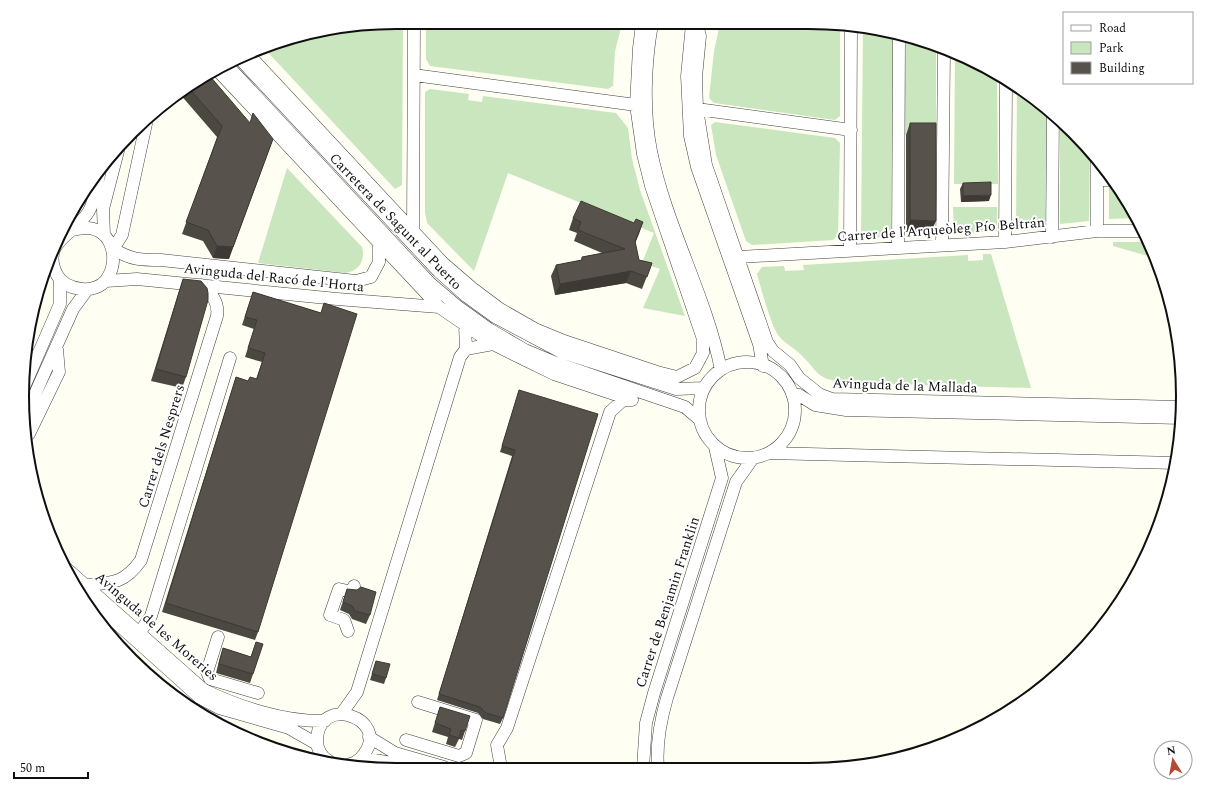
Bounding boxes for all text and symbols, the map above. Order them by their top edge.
legend [1063,12,1193,84]
text: Road [1099,19,1126,38]
text: Park [1099,39,1124,58]
text: Building [1099,59,1145,78]
street label: Carretera de Sagunt al Puerto [324,148,467,295]
street label: Carrer de l'Arqueòleg Pío Beltrán [836,212,1046,247]
street label: Avinguda del Racó de l'Horta [183,258,365,297]
street label: Avinguda de la Mallada [832,372,978,399]
street label: Carrer dels Nesprers [133,382,190,510]
street label: Carrer de Benjamin Franklin [630,514,705,690]
street label: Avinguda de les Moreries [90,567,223,686]
north arrow [1153,740,1193,780]
text: N [1165,741,1177,760]
scale bar [14,754,88,780]
text: 50 m [20,759,45,778]

